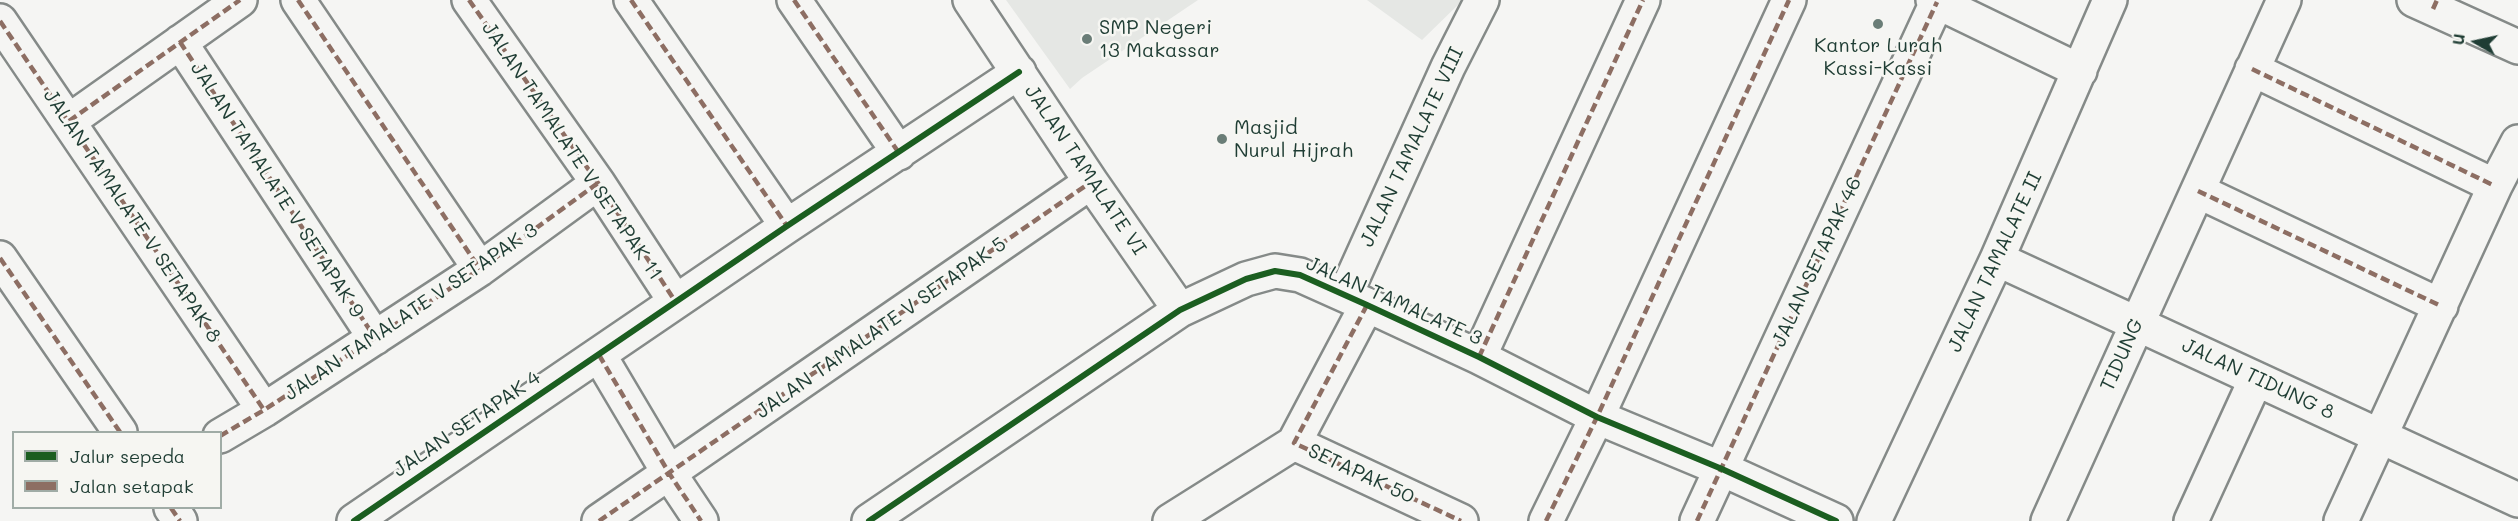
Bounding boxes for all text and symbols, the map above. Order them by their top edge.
north arrow [2446,12,2506,72]
place label: SMP Negeri 13 Makassar [1099,16,1219,63]
street label: JALAN TAMALATE V SETAPAK 11 [476,17,668,285]
marker: Kantor Lurah Kassi-Kassi [1871,17,1885,31]
marker: SMP Negeri 13 Makassar [1080,32,1094,46]
text: U [2446,32,2469,46]
place label: Kantor Lurah Kassi-Kassi [1814,34,1942,81]
street label: JALAN TAMALATE VIII [1355,43,1469,251]
street label: JALAN TAMALATE V SETAPAK 9 [185,58,369,322]
street label: JALAN TAMALATE VI [1019,80,1151,260]
street label: JALAN TAMALATE V SETAPAK 8 [38,85,226,347]
place label: Masjid Nurul Hijrah [1234,116,1353,163]
marker: Masjid Nurul Hijrah [1215,132,1229,146]
street label: JALAN TAMALATE II [1943,168,2047,356]
street label: JALAN SETAPAK 46 [1767,173,1867,351]
street label: JALAN TAMALATE V SETAPAK 3 [280,218,542,406]
street label: JALAN TAMALATE V SETAPAK 5 [751,232,1011,424]
street label: JALAN TAMALATE 3 [1302,251,1486,351]
street label: TIDUNG [2095,315,2149,395]
street label: JALAN TIDUNG 8 [2178,333,2338,425]
street label: JALAN SETAPAK 4 [389,366,545,482]
legend [12,431,222,509]
street label: SETAPAK 50 [1304,439,1418,509]
text: Jalur sepeda [70,444,185,468]
text: Jalan setapak [70,474,193,498]

